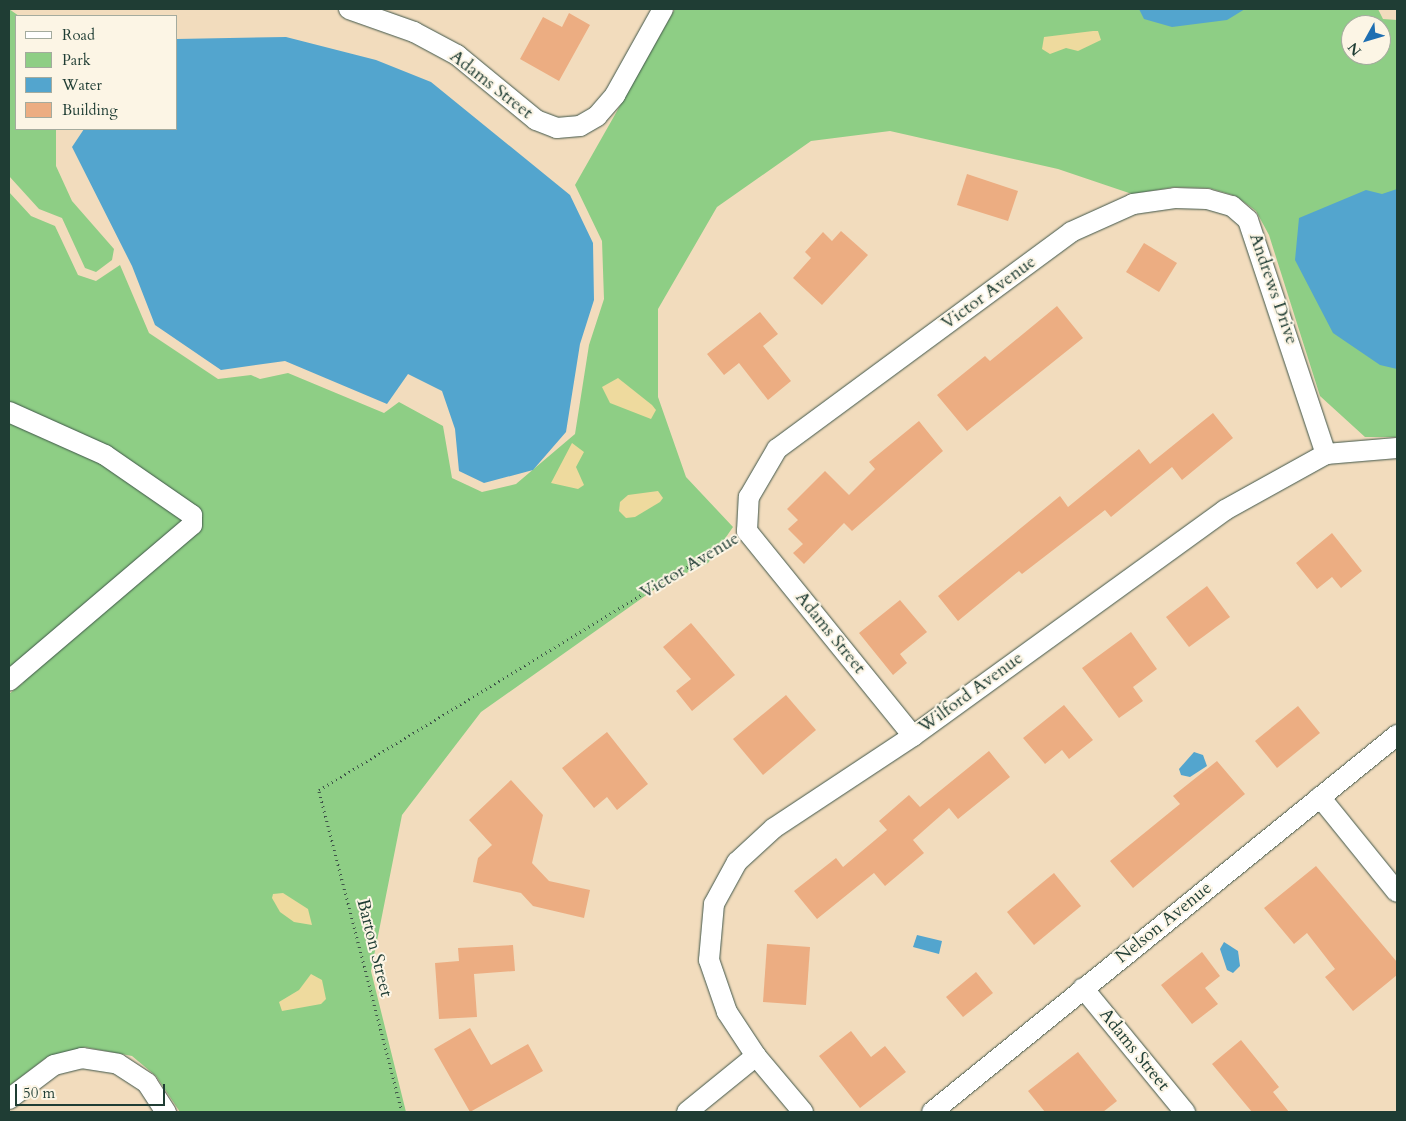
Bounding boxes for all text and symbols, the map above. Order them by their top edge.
legend [15,15,178,130]
north arrow [1341,15,1391,65]
text: Road [62,25,95,45]
text: N [1344,38,1366,60]
street label: Adams Street [445,46,537,124]
text: Park [62,50,91,70]
text: Water [62,75,102,95]
text: Building [62,100,118,120]
street label: Andrews Drive [1244,231,1302,347]
street label: Victor Avenue [937,251,1041,335]
street label: Victor Avenue [637,528,743,604]
street label: Adams Street [790,588,870,678]
street label: Wilford Avenue [914,648,1028,738]
street label: Nelson Avenue [1112,878,1216,968]
street label: Barton Street [351,897,397,999]
street label: Adams Street [1094,1005,1174,1095]
scale bar [18,1074,168,1106]
text: 50 m [23,1083,55,1103]

